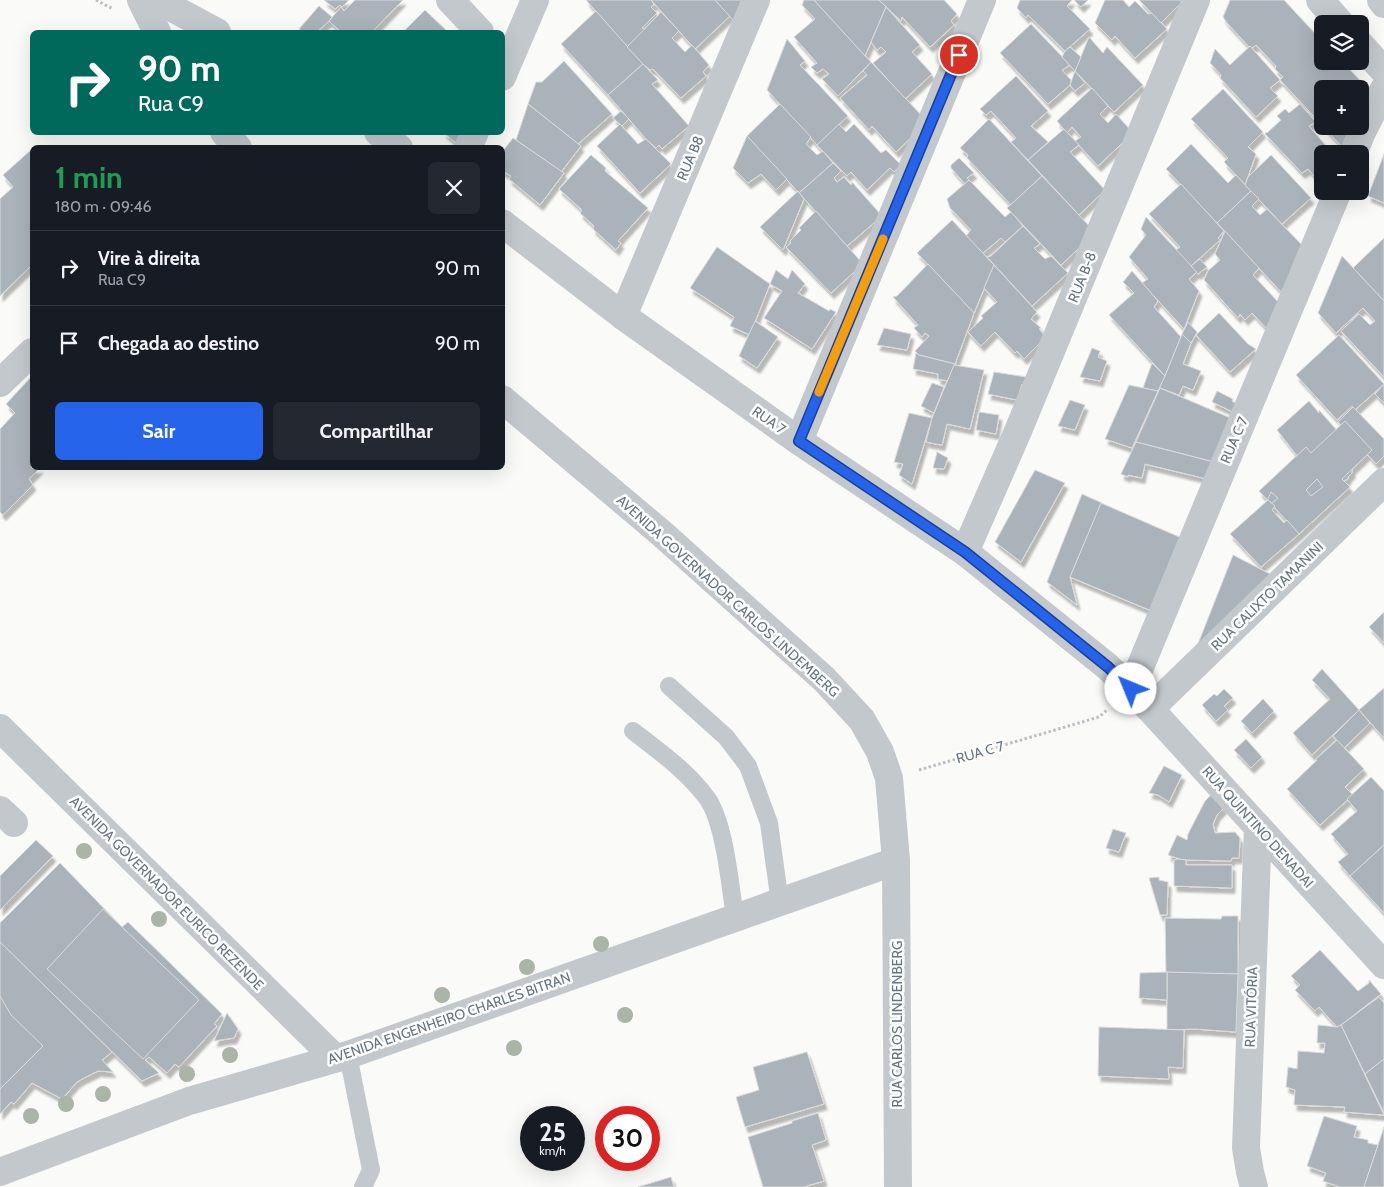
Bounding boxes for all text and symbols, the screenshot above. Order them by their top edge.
map controls [1314,15,1369,200]
button: layers [1314,15,1369,70]
pin [938,34,980,76]
icon: arrive [945,41,973,69]
text: 90 m [138,47,221,90]
icon: right [55,50,120,115]
button: + [1314,80,1369,135]
text: Rua C9 [138,90,204,117]
street label: RUA B8 [673,133,707,183]
button: − [1314,145,1369,200]
text: 1 min [55,159,123,196]
button: close [428,162,480,214]
text: 180 m · 09:46 [55,197,152,216]
text: Vire à direita [98,247,200,270]
street label: RUA B-8 [1064,249,1100,305]
icon: right [55,254,83,282]
text: 90 m [435,257,480,280]
text: Rua C9 [98,270,146,289]
icon: arrive [55,329,83,357]
text: Chegada ao destino [98,332,259,355]
text: 90 m [435,332,480,355]
button: Sair [55,402,263,460]
button: Compartilhar [273,402,480,460]
street label: RUA 7 [749,402,789,438]
street label: RUA C 7 [1216,414,1252,466]
street label: AVENIDA GOVERNADOR CARLOS LINDEMBERG [613,491,843,701]
street label: RUA CALIXTO TAMANINI [1207,538,1327,654]
position arrow [1104,662,1156,714]
street label: RUA C 7 [954,737,1006,767]
street label: RUA QUINTINO DENADAI [1198,762,1318,892]
street label: AVENIDA GOVERNADOR EURICO REZENDE [66,792,268,994]
street label: RUA CARLOS LINDENBERG [888,941,906,1107]
street label: RUA VITÓRIA [1241,966,1261,1048]
street label: AVENIDA ENGENHEIRO CHARLES BITRAN [325,968,573,1068]
speed limit sign: 30 [595,1106,660,1171]
text: 25 [539,1117,566,1147]
text: km/h [539,1143,566,1158]

